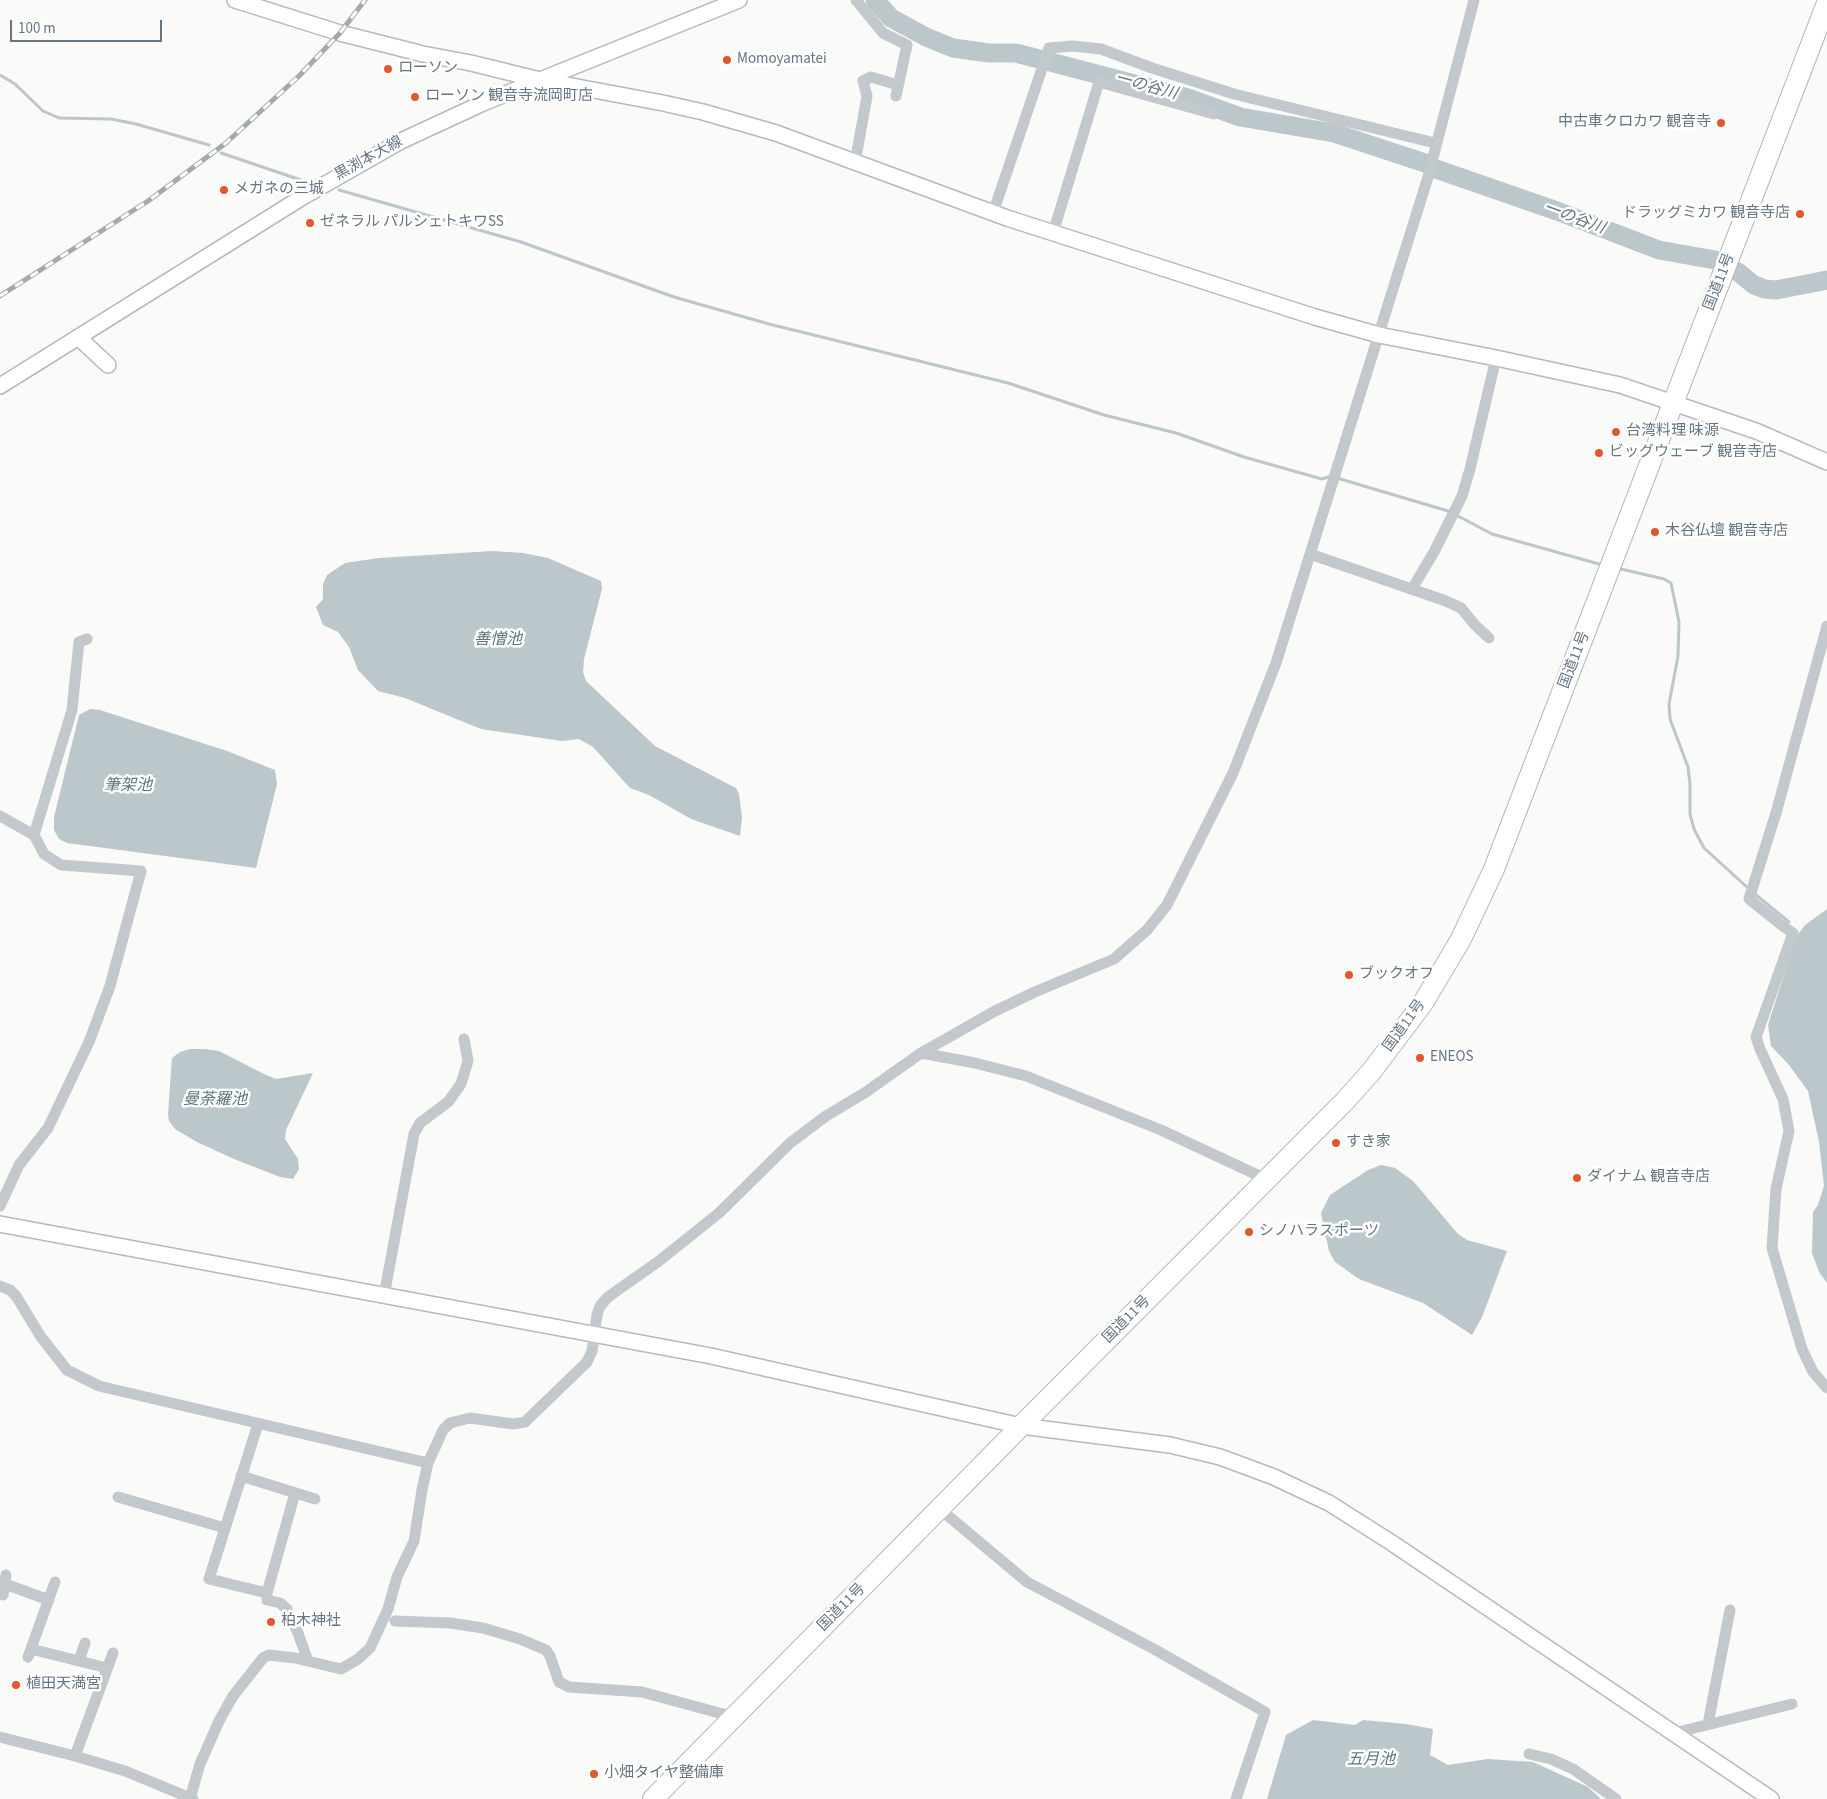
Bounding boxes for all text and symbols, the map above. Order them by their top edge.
scale bar [12,10,165,42]
text: 100 m [18,18,56,39]
place label: Momoyamatei [737,51,827,69]
marker: Momoyamatei [721,54,733,66]
place label: ローソン [398,60,458,78]
marker: ローソン [382,63,394,75]
water label: 一の谷川 [1113,69,1179,105]
place label: ローソン 観音寺流岡町店 [425,88,593,106]
marker: ローソン 観音寺流岡町店 [409,91,421,103]
place label: 中古車クロカワ 観音寺 [1558,114,1711,132]
marker: 中古車クロカワ 観音寺 [1715,117,1727,129]
street label: 黒渕本大線 [332,133,406,185]
place label: メガネの三城 [234,181,324,199]
marker: メガネの三城 [218,184,230,196]
water label: 一の谷川 [1541,199,1607,239]
place label: ドラッグミカワ 観音寺店 [1622,205,1790,223]
marker: ドラッグミカワ 観音寺店 [1794,208,1806,220]
place label: ゼネラル パルシェトキワSS [320,214,504,232]
marker: ゼネラル パルシェトキワSS [304,217,316,229]
street label: 国道11号 [1701,251,1739,313]
place label: 台湾料理 味源 [1626,423,1719,441]
marker: 台湾料理 味源 [1610,426,1622,438]
place label: ビッグウェーブ 観音寺店 [1609,444,1777,462]
marker: ビッグウェーブ 観音寺店 [1593,447,1605,459]
place label: 木谷仏壇 観音寺店 [1665,523,1788,541]
marker: 木谷仏壇 観音寺店 [1649,526,1661,538]
street label: 国道11号 [1556,629,1594,691]
water label: 善憎池 [474,630,522,650]
water label: 筆架池 [104,776,152,796]
place label: ブックオフ [1359,966,1434,984]
marker: ブックオフ [1343,969,1355,981]
street label: 国道11号 [1380,996,1430,1056]
place label: ENEOS [1430,1049,1473,1067]
marker: ENEOS [1414,1052,1426,1064]
water label: 曼荼羅池 [183,1090,247,1110]
place label: すき家 [1346,1134,1391,1152]
marker: すき家 [1330,1137,1342,1149]
place label: ダイナム 観音寺店 [1587,1169,1710,1187]
marker: ダイナム 観音寺店 [1571,1172,1583,1184]
place label: シノハラスポーツ [1259,1223,1379,1241]
marker: シノハラスポーツ [1243,1226,1255,1238]
street label: 国道11号 [1099,1292,1155,1348]
street label: 国道11号 [814,1580,870,1636]
place label: 柏木神社 [281,1613,341,1631]
marker: 柏木神社 [265,1616,277,1628]
place label: 植田天満宮 [26,1676,101,1694]
marker: 植田天満宮 [10,1679,22,1691]
water label: 五月池 [1347,1750,1395,1770]
place label: 小畑タイヤ整備庫 [604,1765,724,1783]
marker: 小畑タイヤ整備庫 [588,1768,600,1780]

